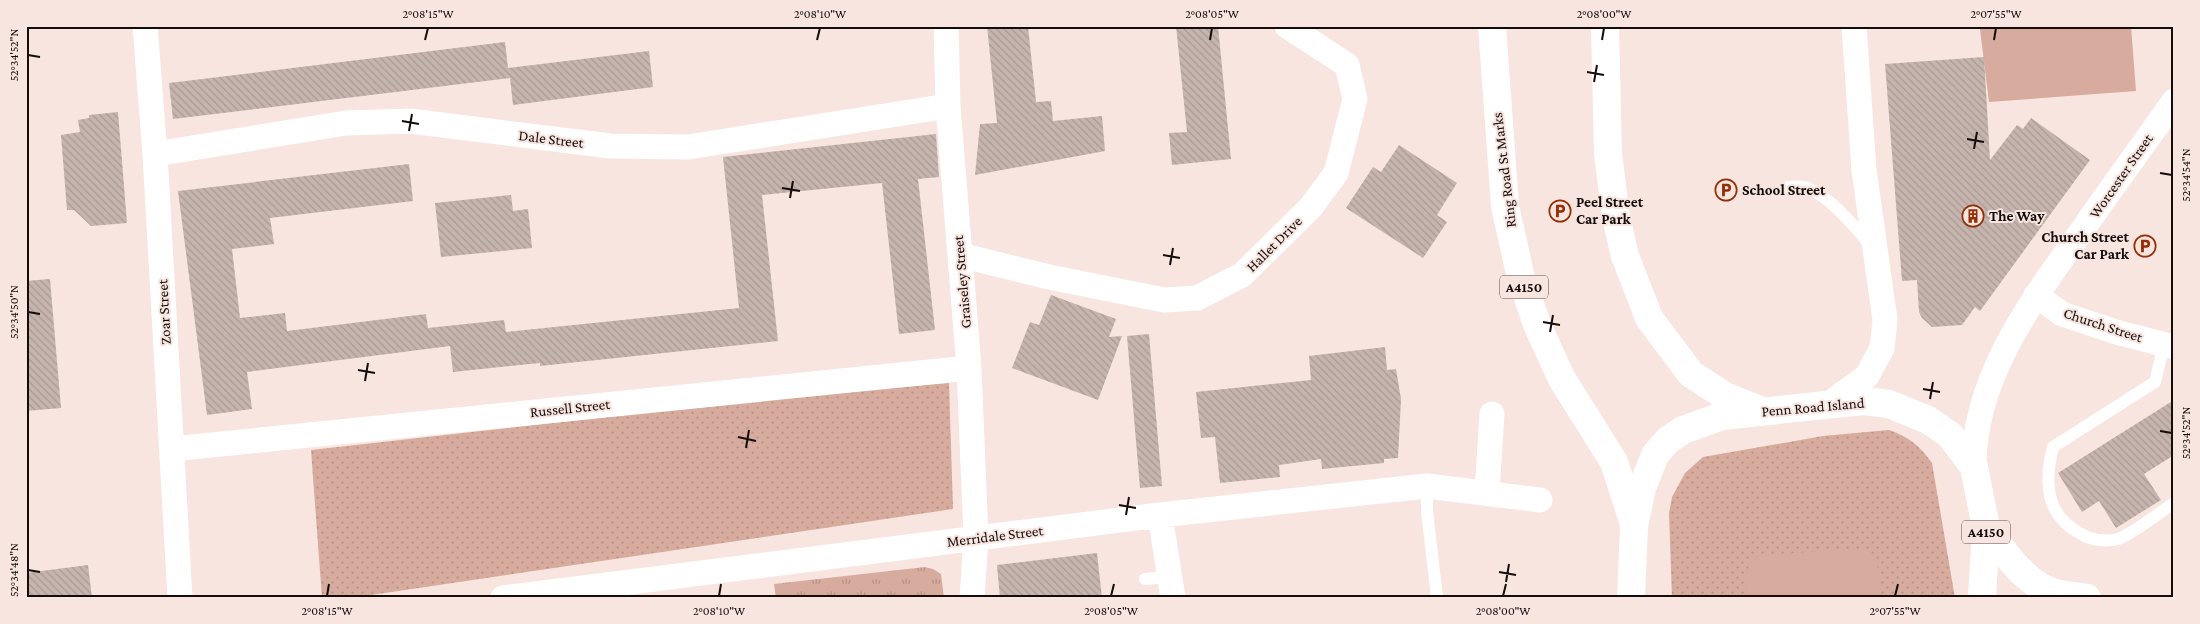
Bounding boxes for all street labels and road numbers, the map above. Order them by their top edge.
street label: Ring Road St Marks [1489,111,1520,229]
street label: Dale Street [518,127,585,151]
street label: Worcester Street [2086,130,2157,221]
street label: Hallet Drive [1243,213,1305,275]
street label: Graiseley Street [950,234,975,329]
road number: A4150 [1500,276,1548,298]
street label: Zoar Street [154,278,174,345]
street label: Church Street [2062,305,2145,346]
street label: Penn Road Island [1761,395,1865,419]
street label: Russell Street [529,396,612,420]
road number: A4150 [1962,520,2010,544]
street label: Merridale Street [946,522,1045,550]

